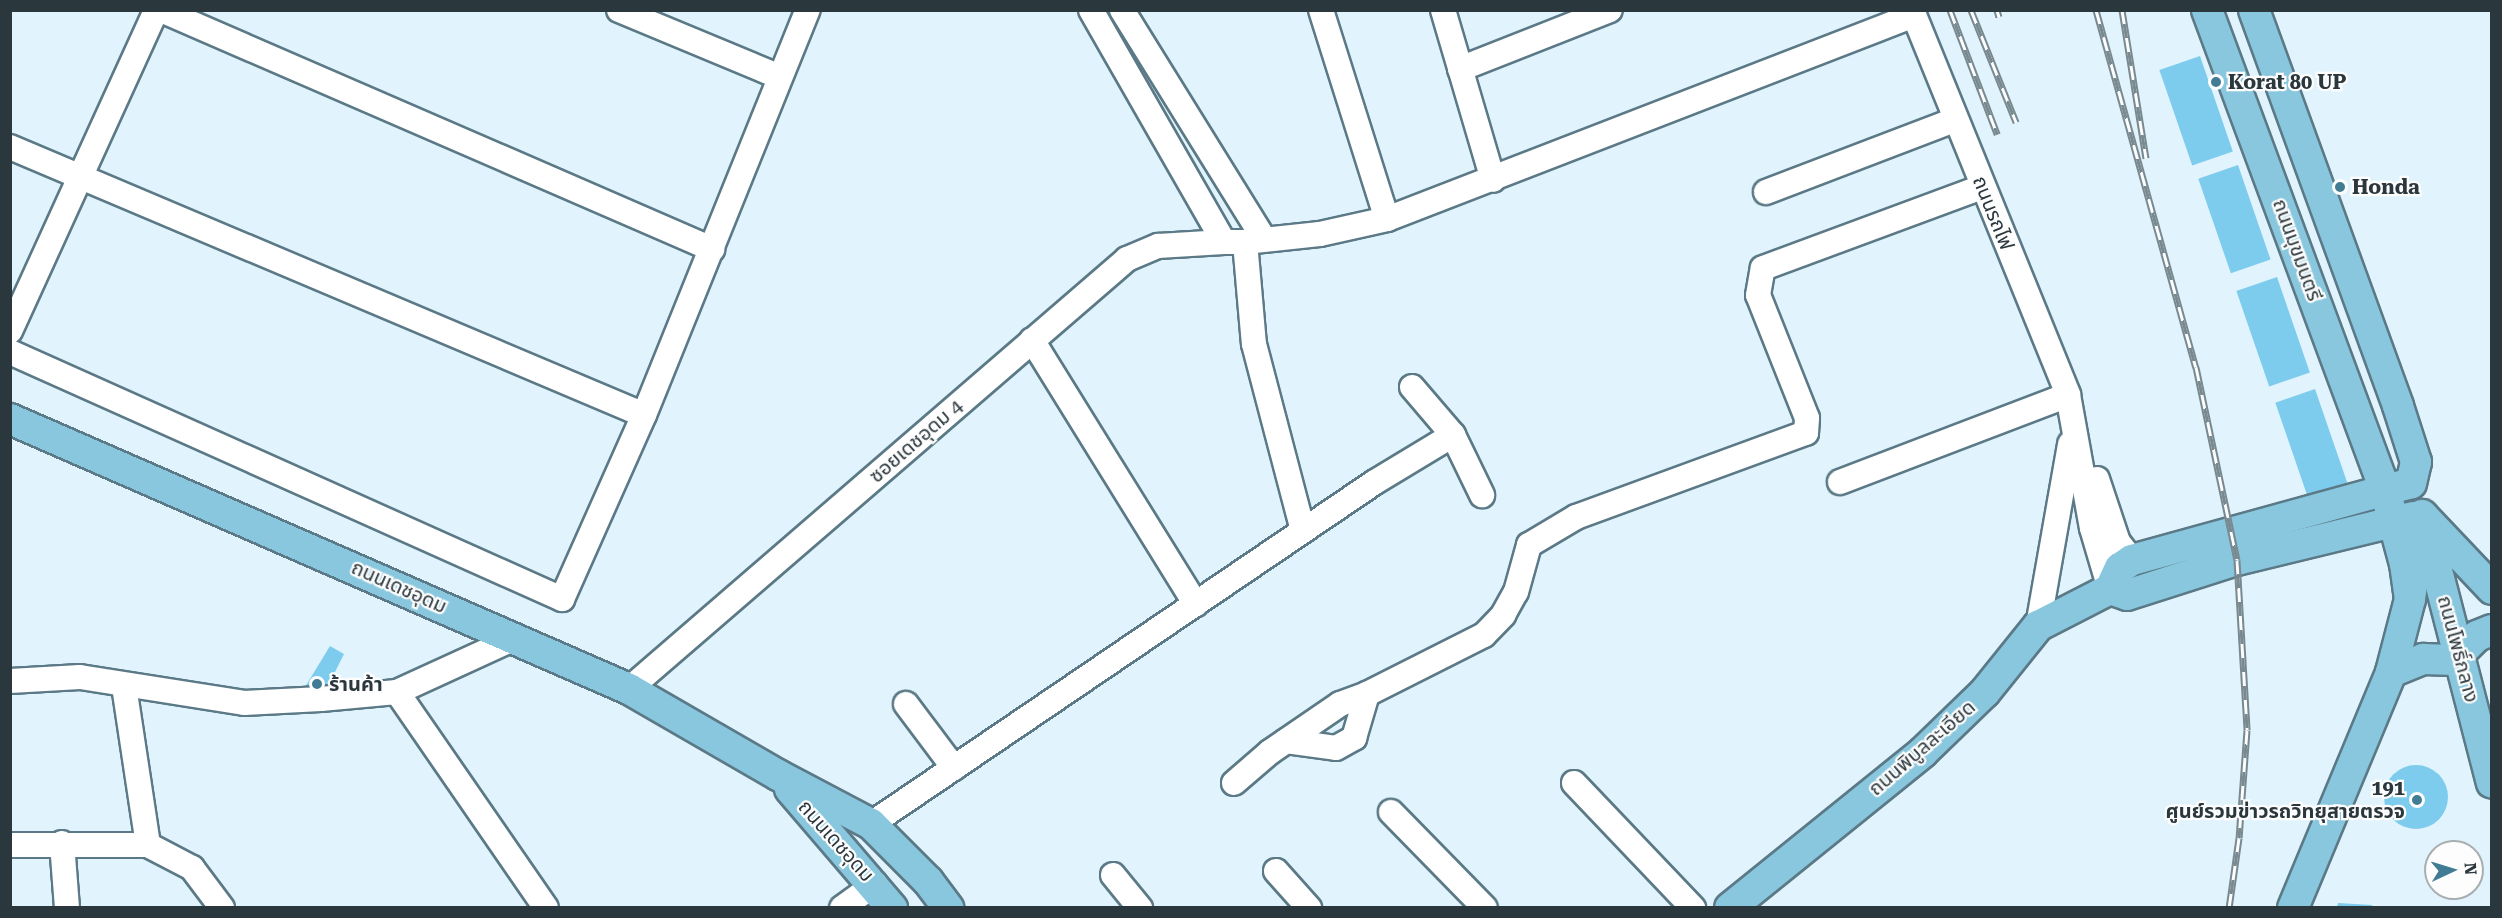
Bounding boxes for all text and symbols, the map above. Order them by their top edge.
place label: Korat 80 UP [2228,70,2346,94]
marker: Korat 80 UP [2209,75,2223,89]
street label: ถนนรถไฟ [1967,172,2019,254]
place label: Honda [2352,175,2420,199]
marker: Honda [2333,180,2347,194]
street label: ถนนมุขมนตรี [2267,196,2327,304]
street label: ซอยเดชอุดม 4 [864,394,968,488]
street label: ถนนเดชอุดม [348,555,450,619]
street label: ถนนโพธิ์กลาง [2432,593,2484,705]
place label: ร้านค้า [329,672,383,696]
marker: ร้านค้า [310,677,324,691]
street label: ถนนพิบูลละเอียด [1864,695,1980,801]
place label: 191 ศูนย์รวมข่าวรถวิทยุสายตรวจ [2166,777,2405,824]
marker: 191 ศูนย์รวมข่าวรถวิทยุสายตรวจ [2410,793,2424,807]
street label: ถนนเดชอุดม [793,795,879,887]
north arrow [2424,840,2484,900]
text: N [2461,862,2480,876]

